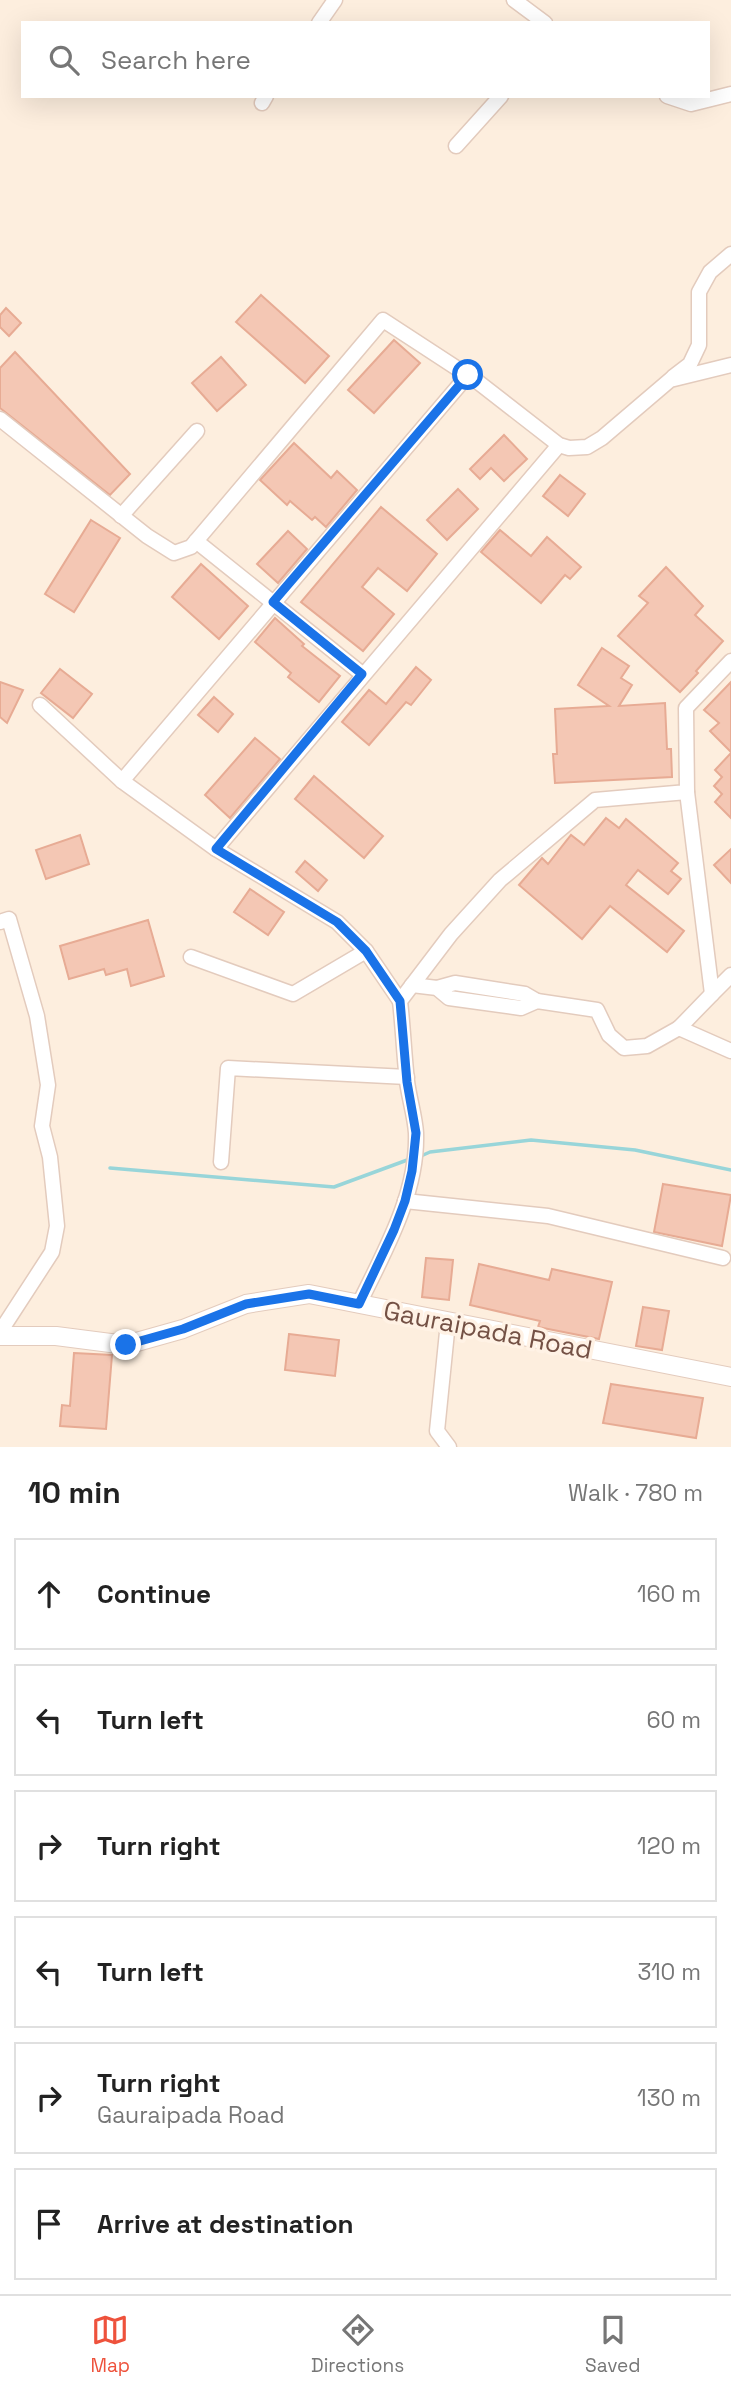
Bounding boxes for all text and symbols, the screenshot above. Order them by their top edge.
search box [21,21,710,98]
icon: search [45,41,83,79]
text: Search here [101,43,251,77]
route start [452,359,483,390]
street label: Gauraipada Road [381,1293,595,1367]
route end [110,1329,141,1360]
text: 10 min [28,1473,121,1512]
text: Walk · 780 m [568,1478,703,1508]
icon: ahead [30,1575,68,1613]
text: Continue [97,1577,211,1611]
text: 160 m [637,1579,701,1609]
icon: left [30,1701,68,1739]
text: Turn left [97,1703,204,1737]
text: 60 m [646,1705,701,1735]
icon: right [30,1827,68,1865]
text: Turn right [97,1829,221,1863]
text: 120 m [637,1831,701,1861]
icon: left [30,1953,68,1991]
text: Turn left [97,1955,204,1989]
text: 310 m [637,1957,701,1987]
text: Turn right [97,2066,221,2100]
icon: right [30,2079,68,2117]
text: 130 m [637,2083,701,2113]
text: Gauraipada Road [97,2100,284,2130]
icon: arrive [30,2205,68,2243]
text: Arrive at destination [97,2207,354,2241]
tab: Map [90,2311,130,2378]
tab: Directions [311,2311,404,2378]
tab: Saved [585,2311,641,2378]

